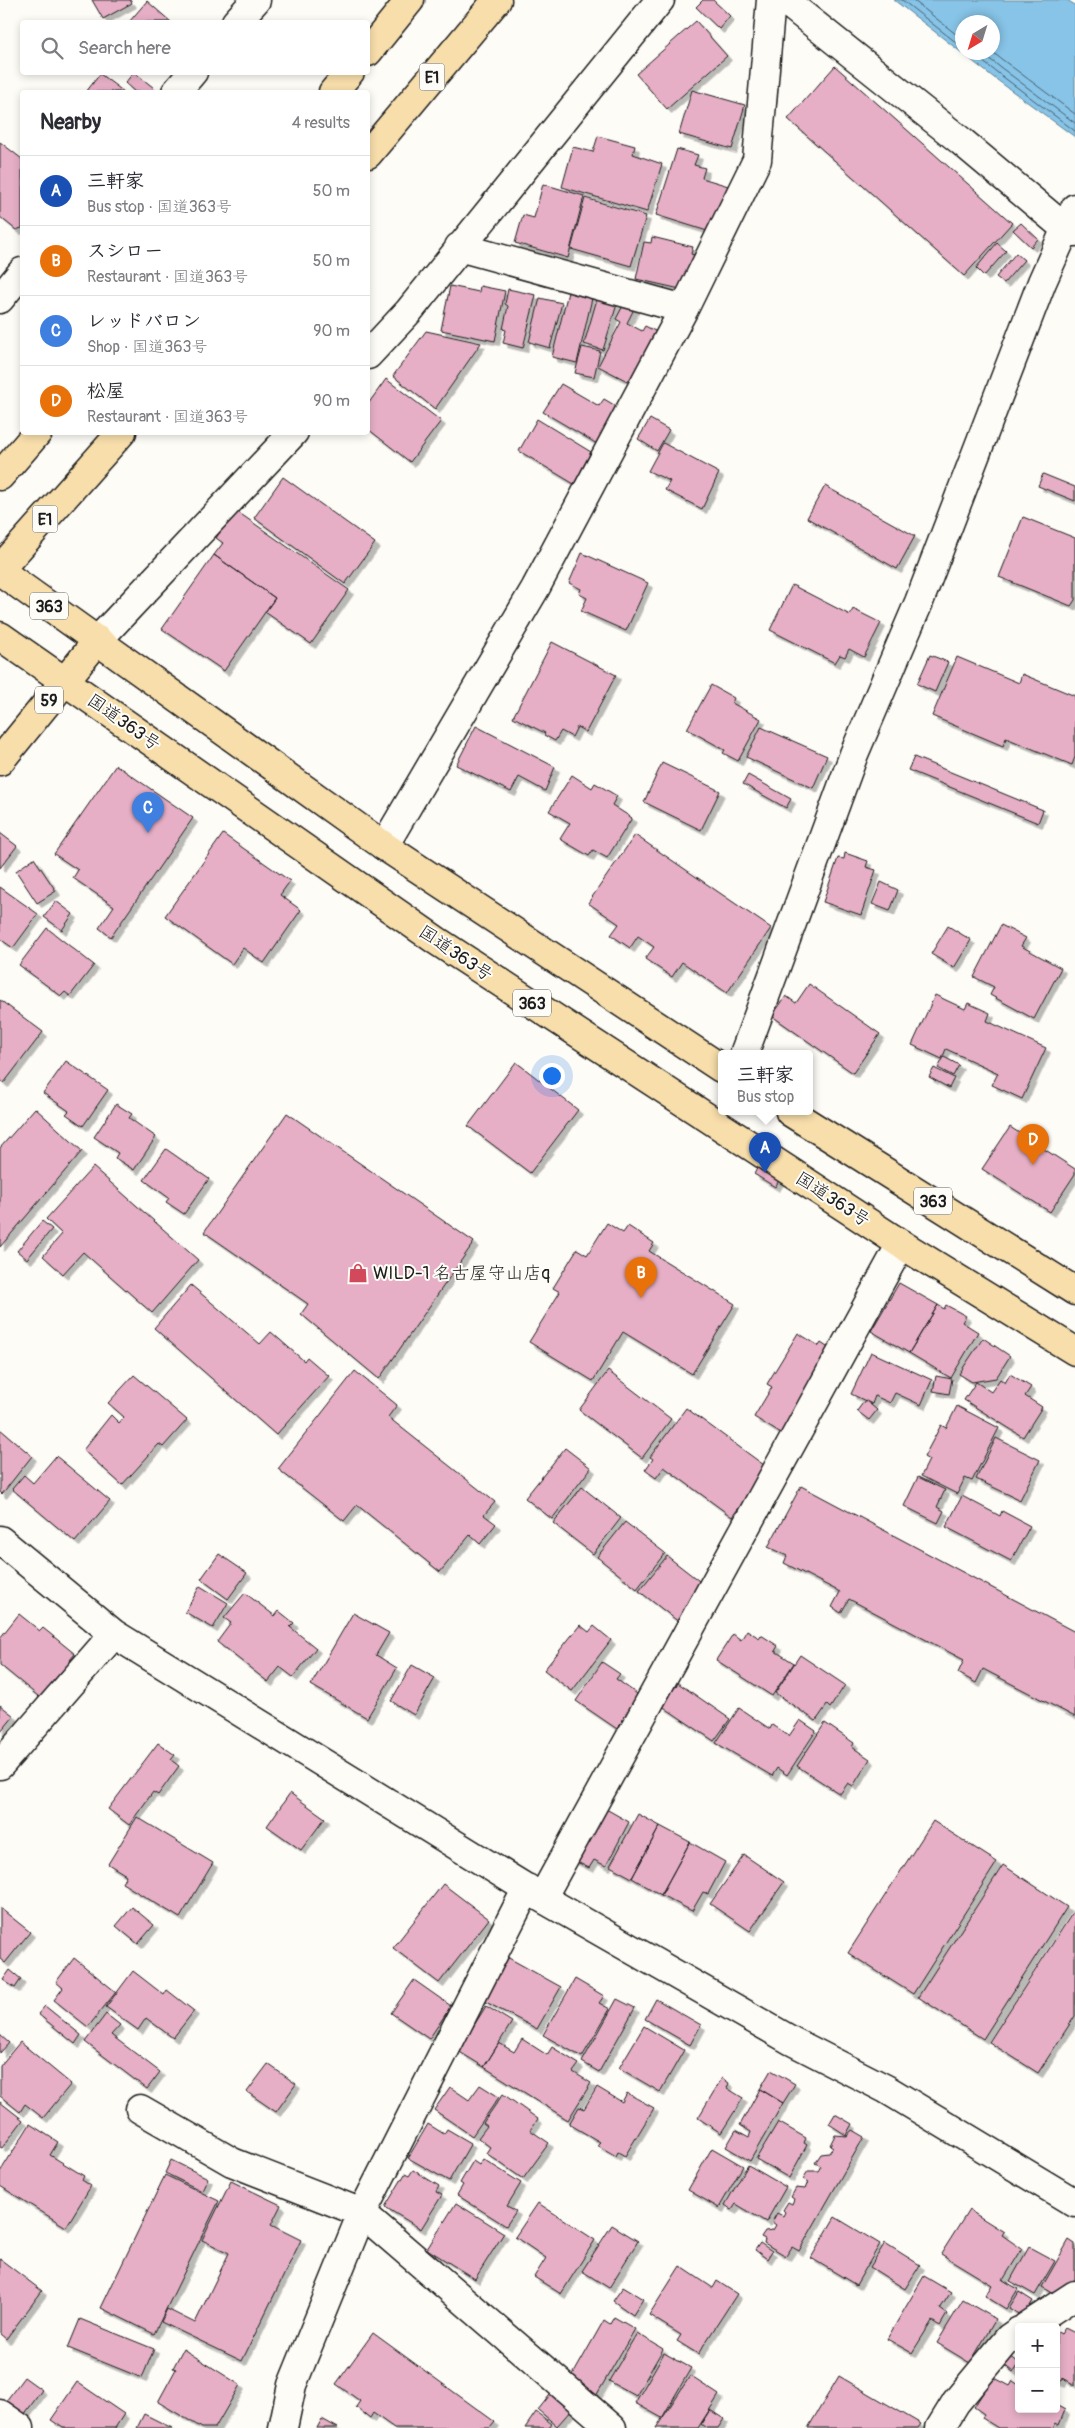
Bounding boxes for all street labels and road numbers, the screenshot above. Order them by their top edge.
road number: E1 [420,64,444,90]
road number: E1 [32,506,58,532]
road number: 363 [30,592,68,620]
road number: 59 [35,686,63,714]
street label: 国道363号 [82,689,165,756]
street label: 国道363号 [414,920,497,987]
road number: 363 [513,990,551,1016]
street label: 国道363号 [791,1167,874,1232]
road number: 363 [914,1188,952,1214]

